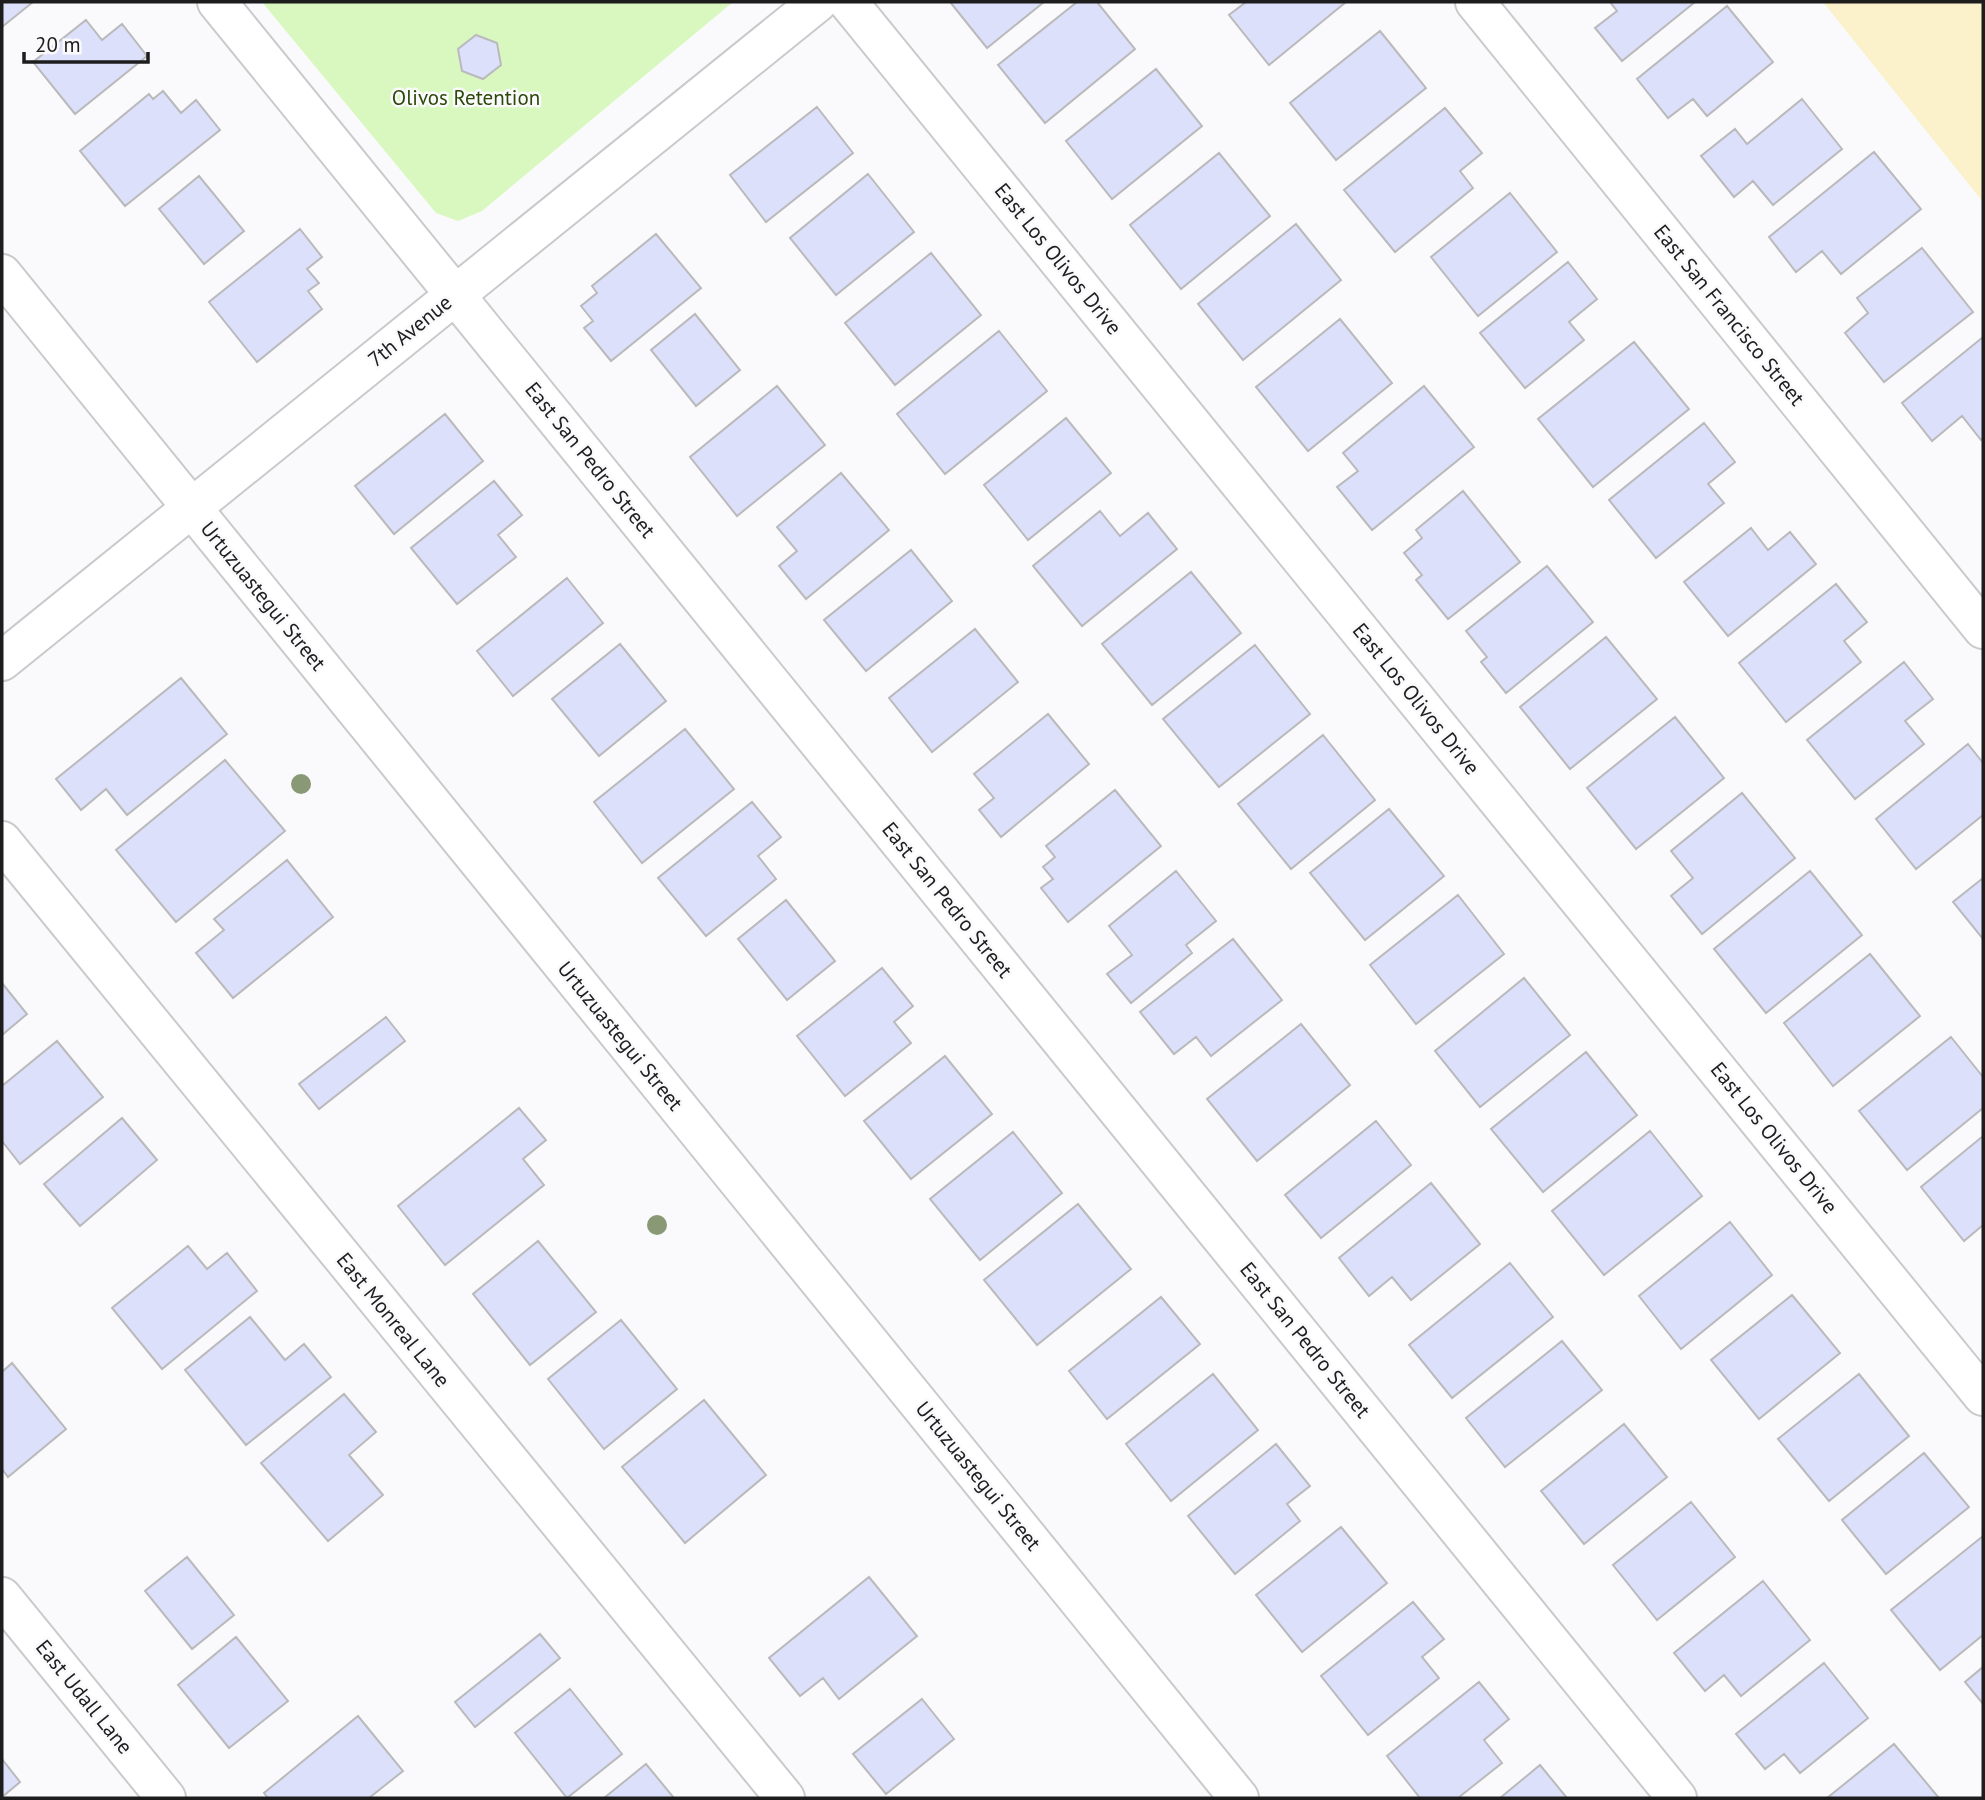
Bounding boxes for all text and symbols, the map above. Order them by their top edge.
scale bar [24,21,149,65]
text: 20 m [35,31,81,58]
park label: Olivos Retention [392,84,540,111]
street label: East Los Olivos Drive [989,177,1128,340]
street label: East San Francisco Street [1648,219,1811,411]
street label: 7th Avenue [362,289,457,373]
street label: East San Pedro Street [519,376,661,543]
street label: Urtuzuastegui Street [195,515,332,676]
street label: East Los Olivos Drive [1347,617,1486,780]
street label: East San Pedro Street [876,816,1018,983]
street label: Urtuzuastegui Street [552,955,689,1116]
street label: East Los Olivos Drive [1705,1056,1844,1219]
street label: East Monreal Lane [331,1247,456,1393]
street label: East San Pedro Street [1234,1256,1376,1423]
street label: Urtuzuastegui Street [910,1395,1047,1556]
street label: East Udall Lane [30,1634,139,1759]

